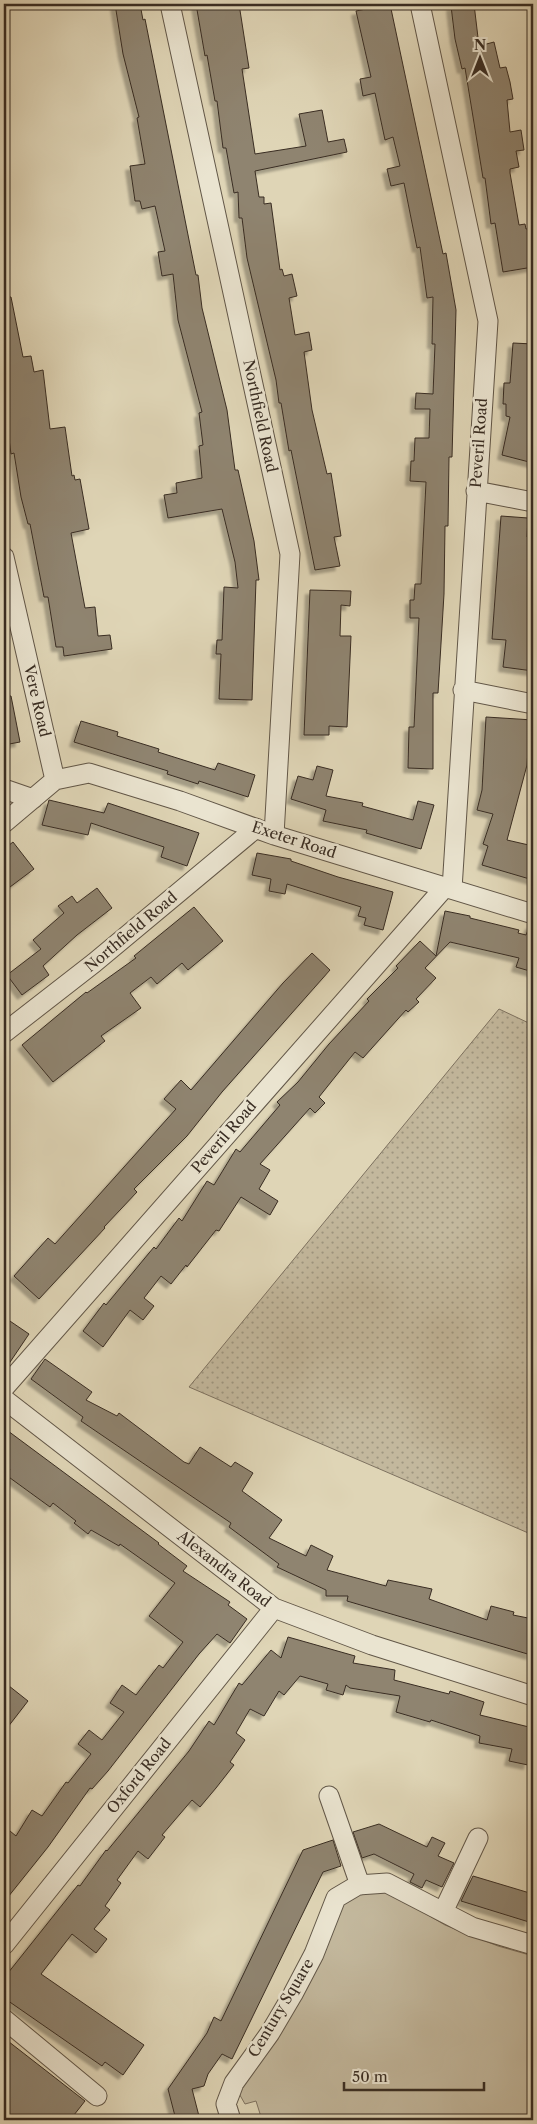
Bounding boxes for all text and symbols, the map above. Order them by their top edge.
north arrow [454,32,504,82]
text: N [474,36,486,54]
street label: Northfield Road [239,358,282,474]
street label: Peveril Road [466,397,491,489]
street label: Vere Road [20,662,55,739]
street label: Exeter Road [249,817,339,862]
street label: Northfield Road [81,887,181,976]
street label: Peveril Road [187,1096,260,1177]
street label: Alexandra Road [173,1526,275,1611]
street label: Oxford Road [102,1734,175,1817]
street label: Century Square [244,1955,318,2061]
scale bar [344,2059,484,2091]
text: 50 m [352,2067,388,2086]

